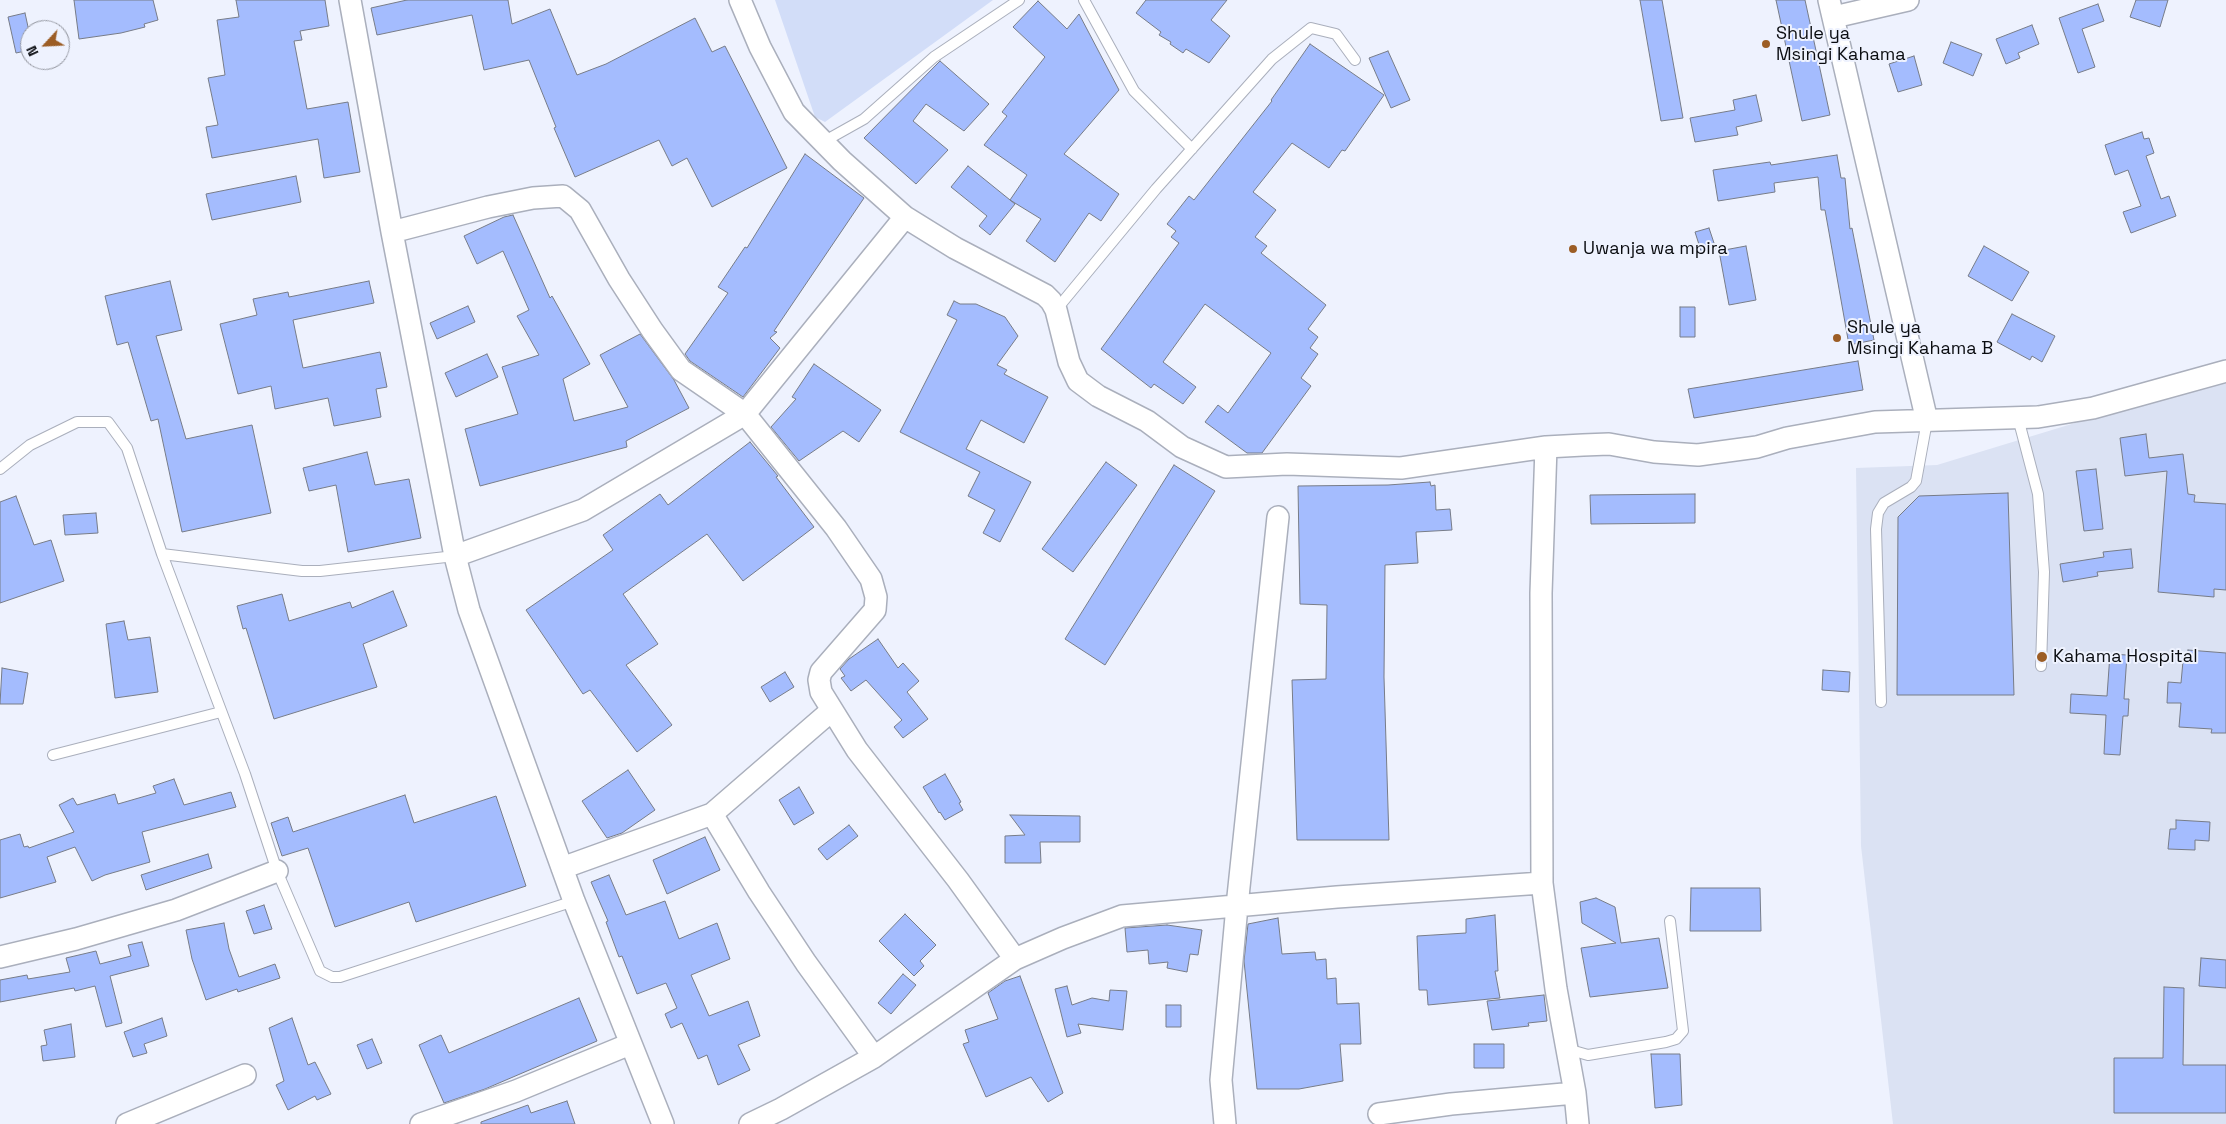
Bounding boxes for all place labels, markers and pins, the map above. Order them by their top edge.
place label: Shule ya Msingi Kahama [1776,23,1906,66]
marker: Shule ya Msingi Kahama [1760,38,1772,50]
place label: Uwanja wa mpira [1583,238,1728,260]
marker: Uwanja wa mpira [1567,243,1579,255]
place label: Shule ya Msingi Kahama B [1847,317,1993,359]
marker: Shule ya Msingi Kahama B [1831,332,1843,344]
place label: Kahama Hospital [2053,646,2198,668]
marker: Kahama Hospital [2035,650,2049,664]

